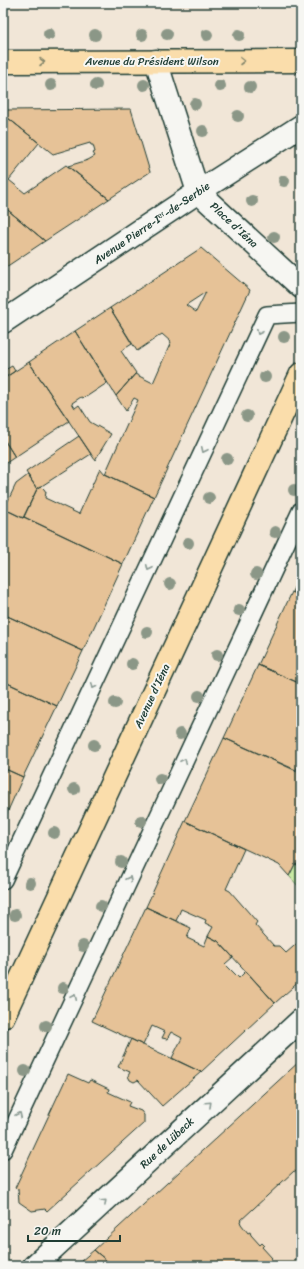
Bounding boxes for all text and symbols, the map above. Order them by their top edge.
street label: Avenue du Président Wilson [84,52,219,71]
one-way arrow [239,57,245,65]
one-way arrow [39,58,45,66]
street label: Avenue Pierre-Iᵉʳ-de-Serbie [89,177,214,270]
street label: Place d'Iéna [205,197,263,253]
one-way arrow [256,328,264,336]
one-way arrow [201,446,209,454]
one-way arrow [146,564,154,571]
street label: Avenue d'Iéna [128,660,175,732]
one-way arrow [91,681,99,689]
one-way arrow [179,758,187,766]
one-way arrow [124,876,132,883]
one-way arrow [70,993,78,1000]
one-way arrow [205,1102,212,1109]
one-way arrow [15,1111,23,1118]
street label: Rue de Lübeck [135,1112,199,1173]
one-way arrow [99,1199,106,1206]
scale bar [28,1217,120,1243]
text: 20 m [34,1220,61,1242]

